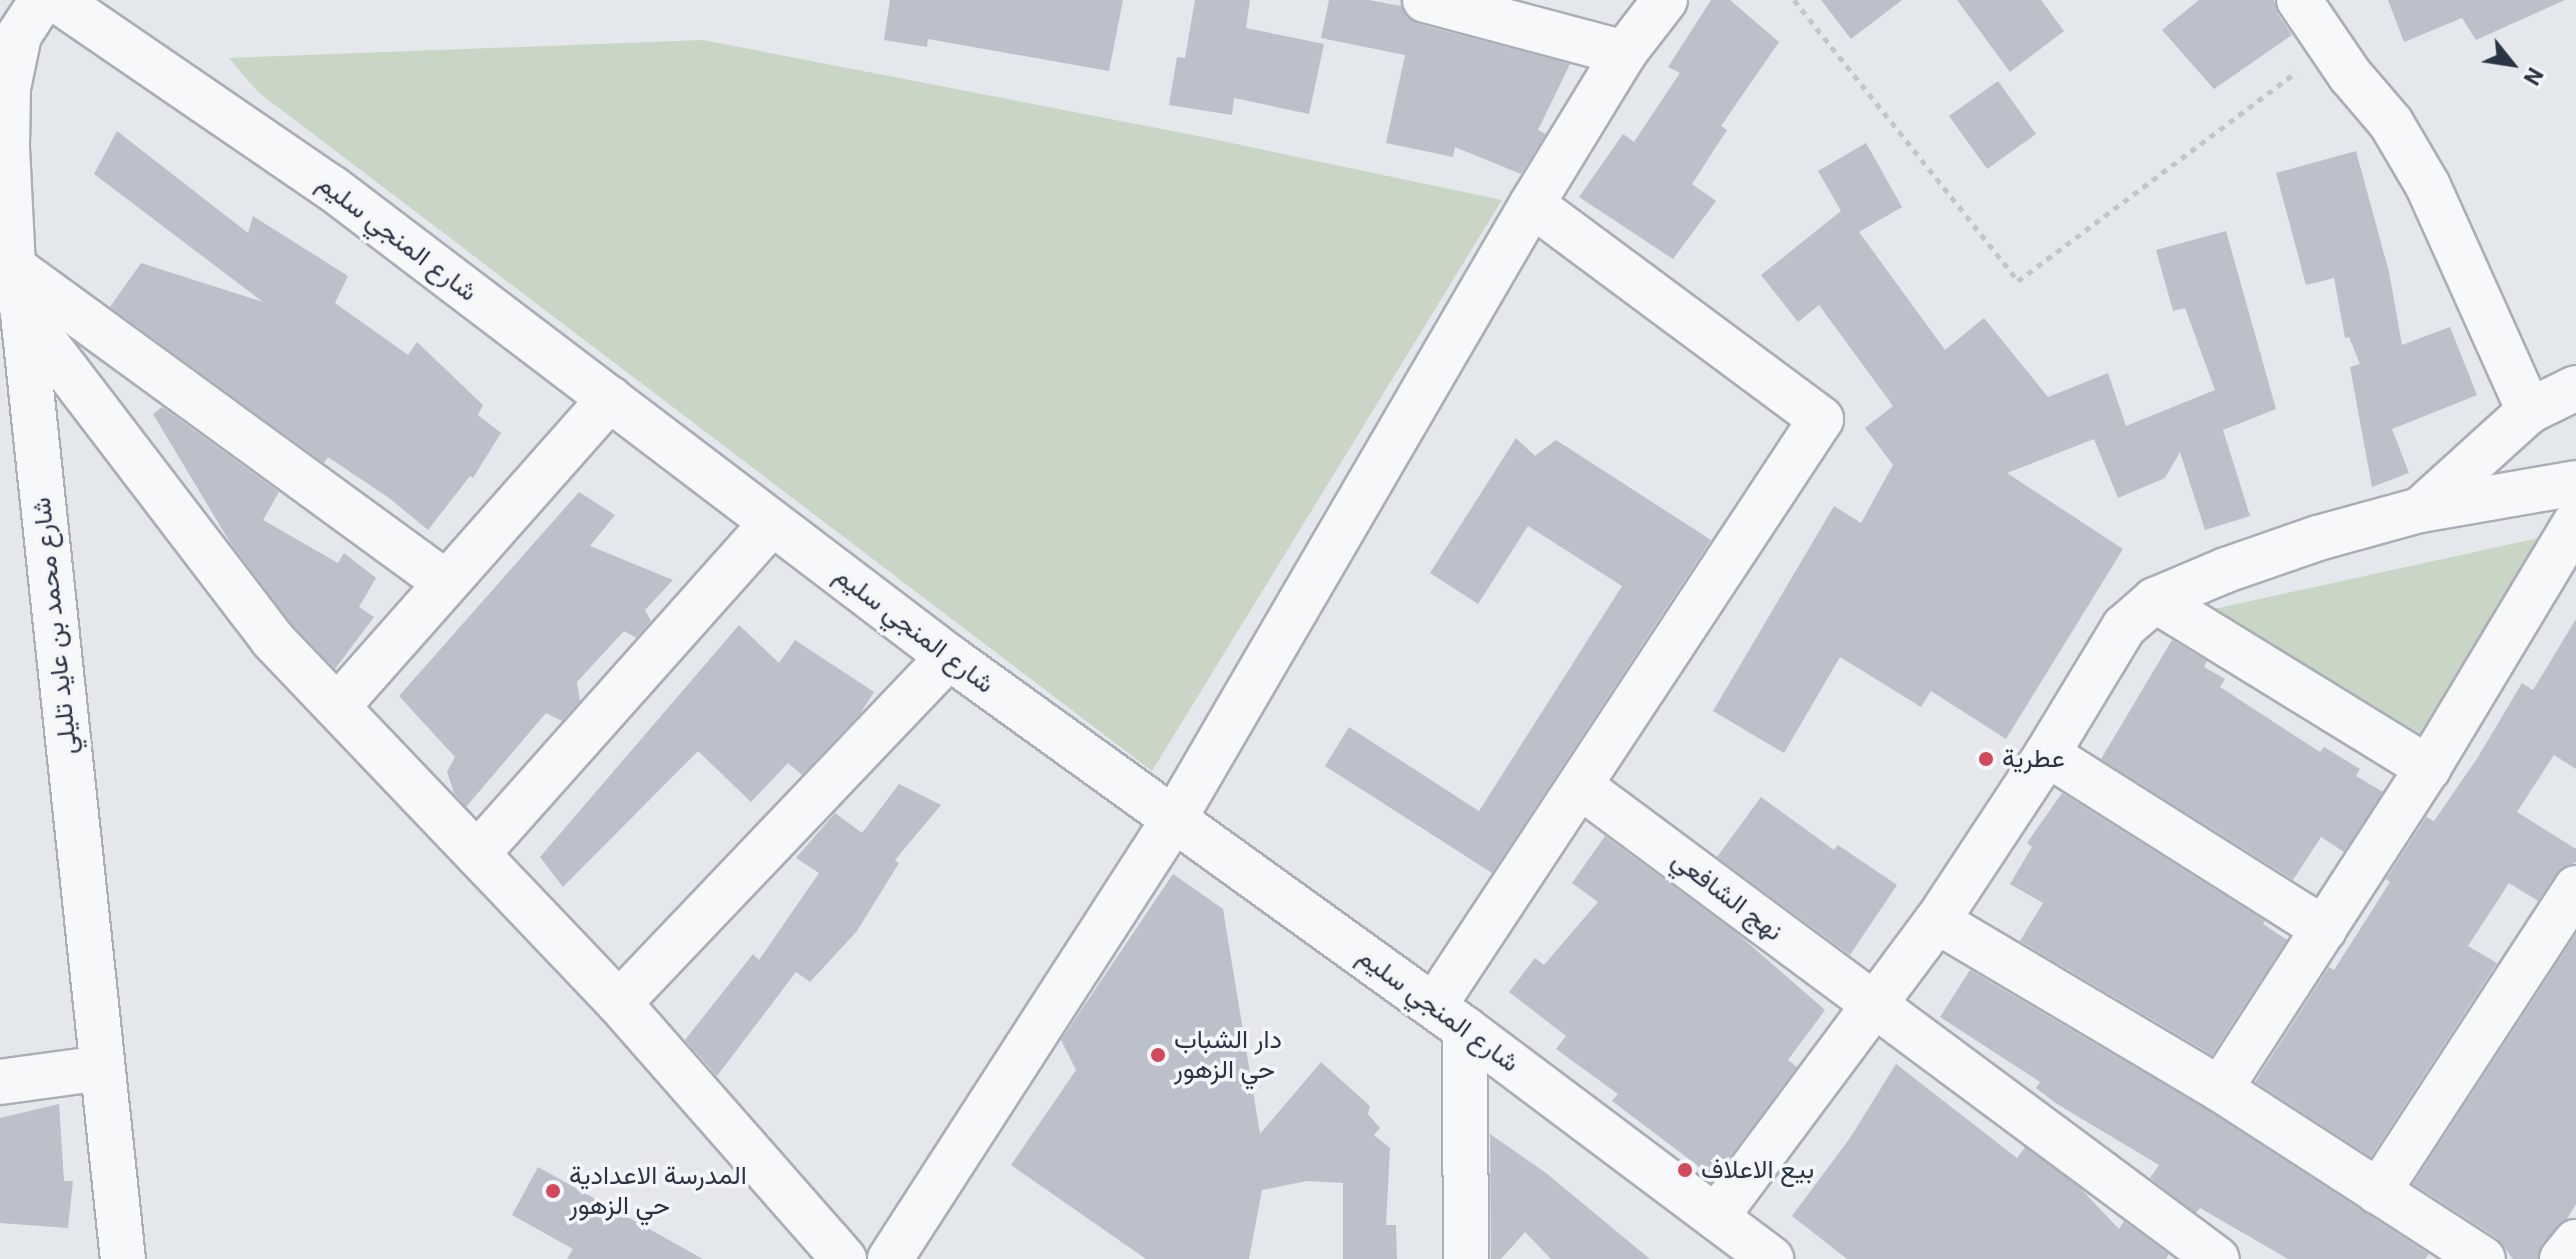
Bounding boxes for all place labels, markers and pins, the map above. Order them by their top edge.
place label: عطرية [2002,743,2065,775]
marker: عطرية [1977,750,1995,768]
place label: دار الشباب حي الزهور [1174,1024,1282,1086]
marker: دار الشباب حي الزهور [1149,1046,1167,1064]
place label: بيع الاعلاف [1701,1154,1814,1186]
place label: المدرسة الاعدادية حي الزهور [569,1160,747,1222]
marker: بيع الاعلاف [1676,1161,1694,1179]
marker: المدرسة الاعدادية حي الزهور [544,1182,562,1200]

